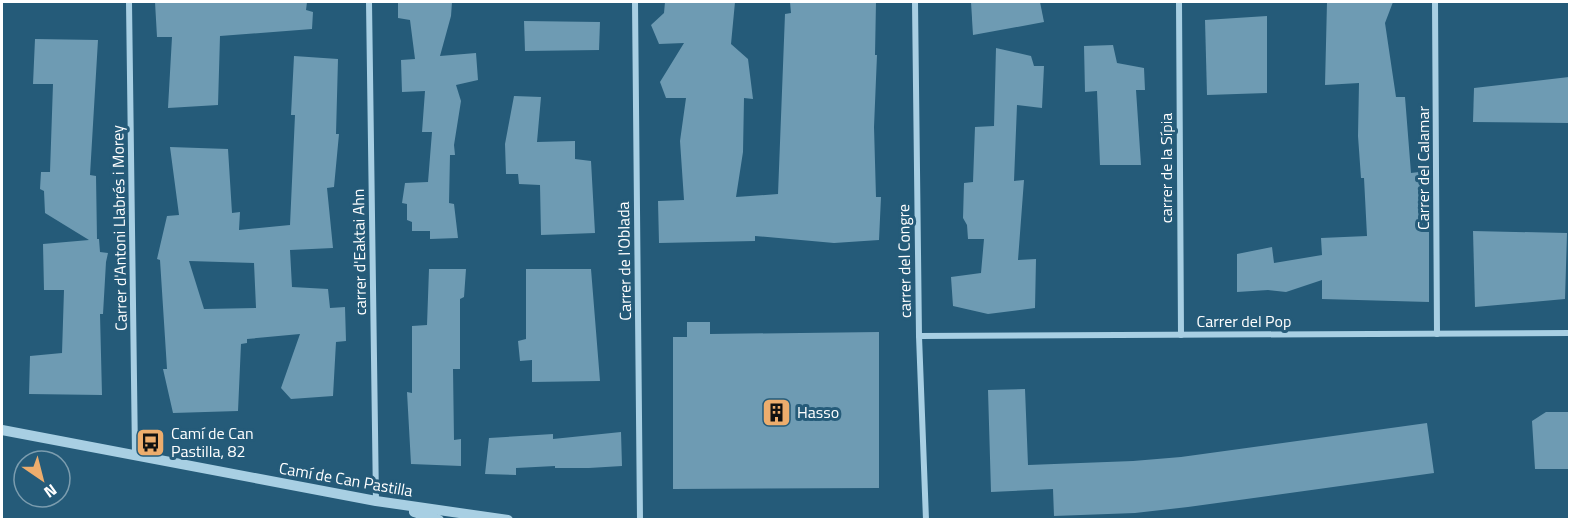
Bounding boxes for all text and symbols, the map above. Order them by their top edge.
street label: Carrer del Calamar [1411,106,1435,230]
street label: carrer de la Sípia [1154,113,1178,223]
street label: Carrer d'Antoni Llabrés i Morey [105,125,133,331]
street label: carrer d'Eaktai Ahn [346,188,372,316]
street label: Carrer de l'Oblada [611,201,637,321]
street label: carrer del Congre [891,204,917,318]
street label: Carrer del Pop [1197,309,1291,333]
building icon: Hasso [760,396,792,428]
place label: Hasso [797,400,839,424]
place label: Camí de Can Pastilla, 82 [171,421,254,463]
bus stop icon: Camí de Can Pastilla, 82 [134,426,166,458]
north arrow [12,449,72,509]
street label: Camí de Can Pastilla [277,455,415,503]
text: N [39,478,62,504]

